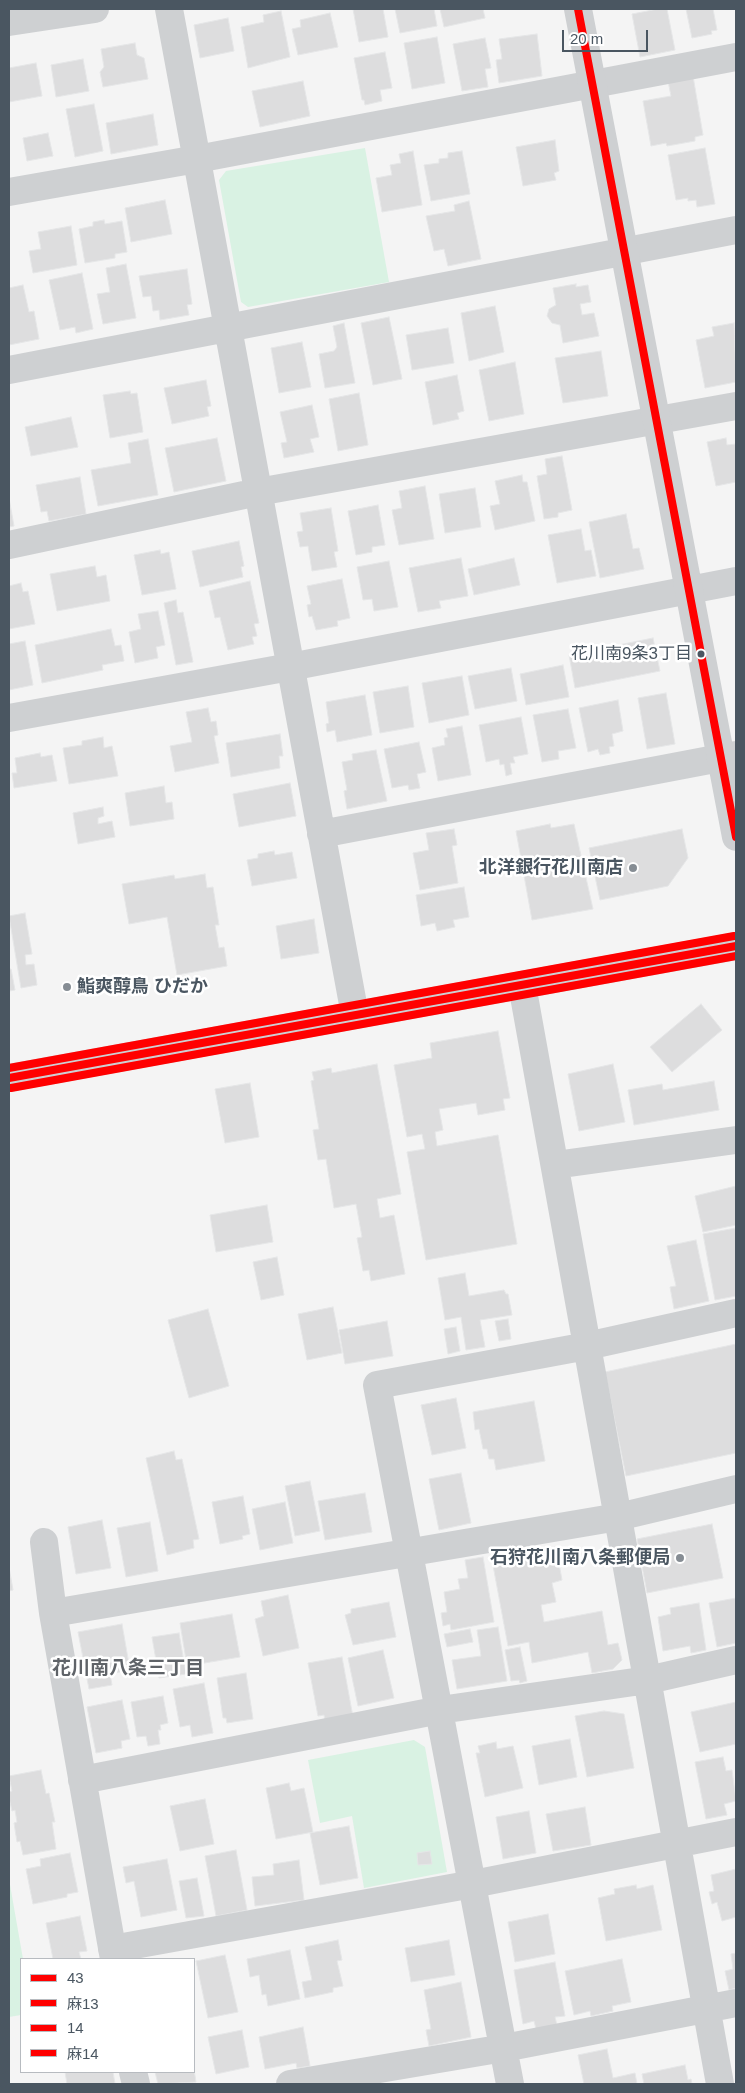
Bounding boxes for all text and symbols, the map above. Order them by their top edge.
scale bar [565,20,651,52]
text: 20 m [570,30,603,47]
place label: 花川南9条3丁目 [571,644,692,664]
marker: 花川南9条3丁目 [696,649,706,659]
place label: 北洋銀行花川南店 [479,857,623,879]
marker: 北洋銀行花川南店 [627,862,639,874]
place label: 鮨爽醇鳥 ひだか [77,976,208,998]
marker: 鮨爽醇鳥 ひだか [61,981,73,993]
place label: 石狩花川南八条郵便局 [490,1547,670,1569]
marker: 石狩花川南八条郵便局 [674,1552,686,1564]
district label: 花川南八条三丁目 [52,1658,204,1680]
legend [20,1958,195,2073]
text: 43 [67,1969,84,1986]
text: 麻13 [67,1995,99,2012]
text: 14 [67,2019,84,2036]
text: 麻14 [67,2045,99,2062]

